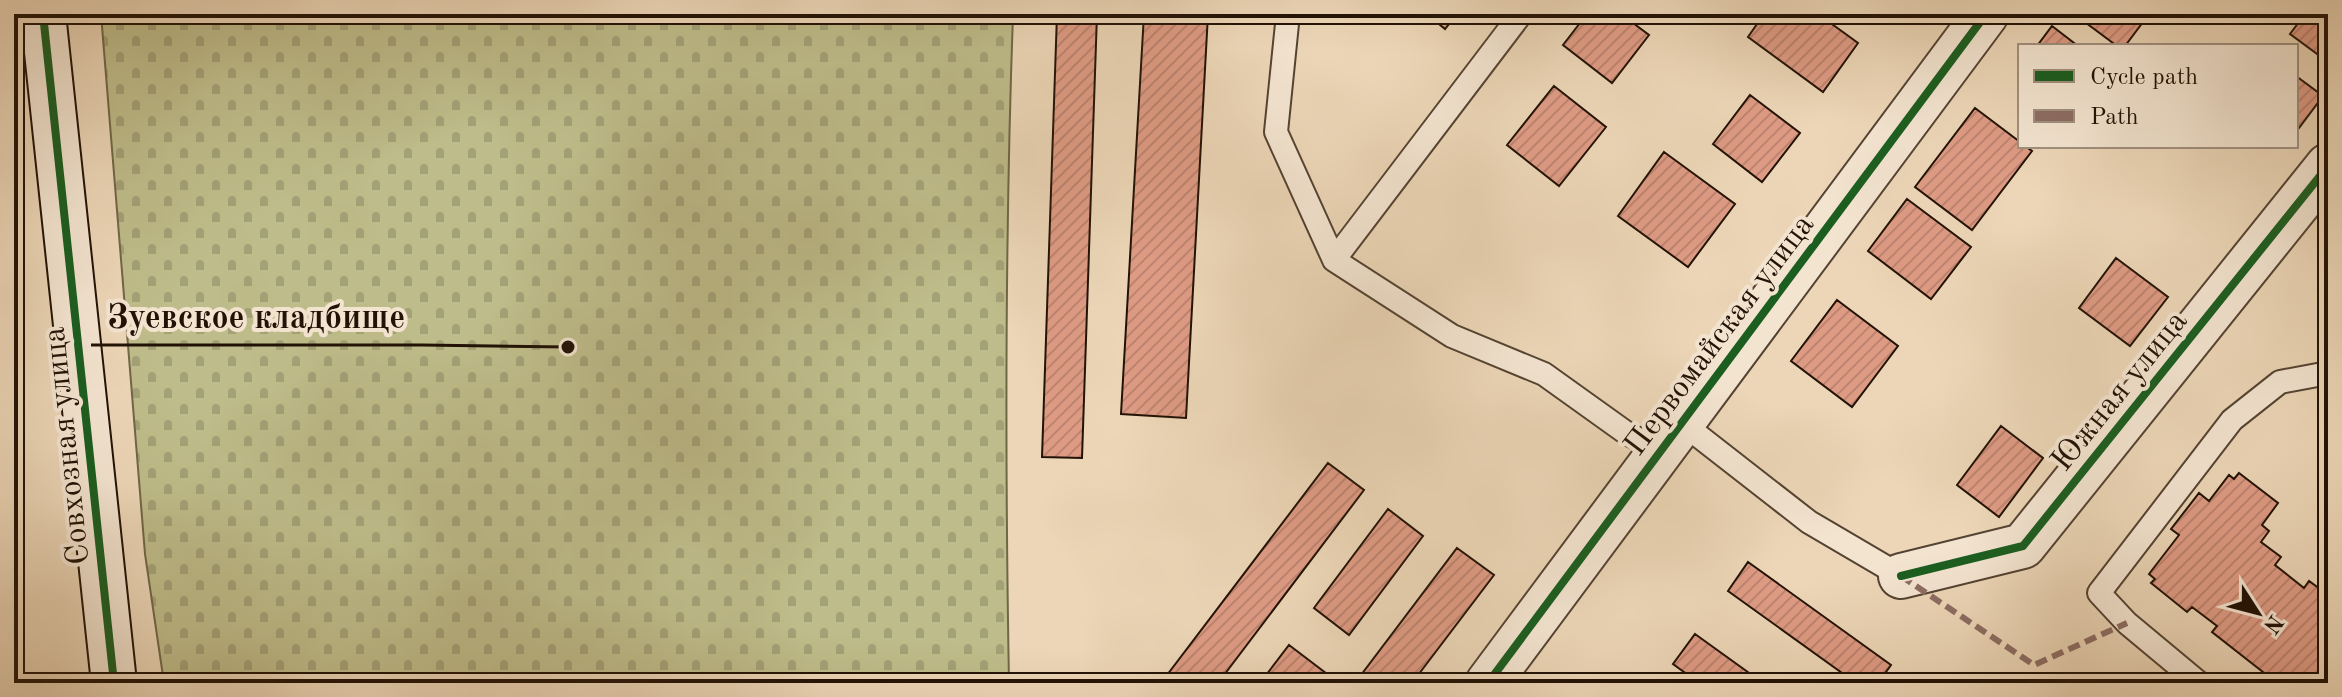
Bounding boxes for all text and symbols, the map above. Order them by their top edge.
legend [2018,44,2298,148]
text: Cycle path [2090,66,2198,90]
text: Path [2090,106,2139,130]
street label: Первомайская улица [1620,209,1821,462]
callout: Зуевское кладбище [91,287,422,345]
text: Зуевское кладбище [107,302,405,336]
street label: Южная улица [2046,306,2195,478]
street label: Совхозная улица [40,325,96,566]
north arrow [2218,573,2298,653]
text: N [2259,610,2286,637]

